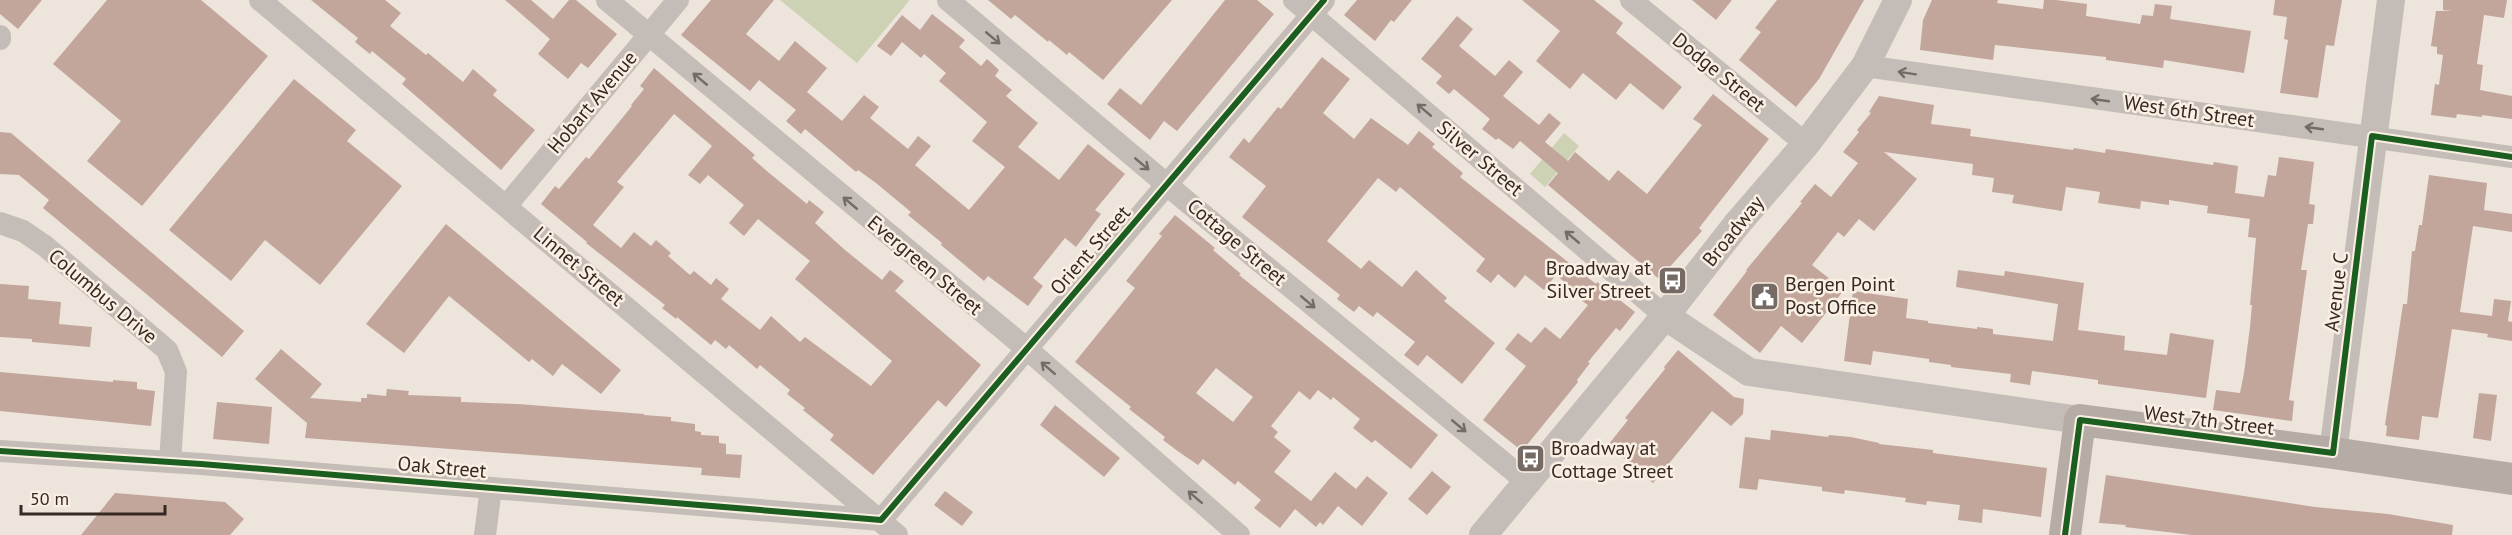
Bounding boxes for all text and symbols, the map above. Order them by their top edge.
street label: Dodge Street [1667,27,1771,117]
one-way arrow [985,31,1000,45]
street label: Hobart Avenue [541,45,643,159]
one-way arrow [1898,67,1918,78]
one-way arrow [692,72,708,85]
street label: West 6th Street [2122,89,2256,133]
one-way arrow [2091,94,2111,105]
one-way arrow [1417,103,1432,117]
street label: Silver Street [1432,114,1529,202]
one-way arrow [2305,123,2325,134]
one-way arrow [1134,157,1150,170]
street label: Broadway [1697,190,1770,272]
street label: Cottage Street [1182,193,1292,291]
one-way arrow [843,196,858,210]
street label: Orient Street [1044,200,1136,300]
street label: Evergreen Street [862,209,988,321]
street label: Linnet Street [528,220,630,312]
one-way arrow [1565,230,1580,244]
street label: Columbus Drive [43,243,163,349]
street label: Avenue C [2318,251,2354,333]
place label: Broadway at Silver Street [1546,255,1651,304]
bus stop icon: Broadway at Silver Street [1656,264,1688,296]
place label: Bergen Point Post Office [1785,271,1895,320]
public building icon: Bergen Point Post Office [1748,280,1780,312]
one-way arrow [1300,295,1316,308]
one-way arrow [1041,361,1056,375]
street label: West 7th Street [2142,399,2276,441]
one-way arrow [1450,419,1466,432]
place label: Broadway at Cottage Street [1551,435,1673,484]
bus stop icon: Broadway at Cottage Street [1514,443,1546,475]
street label: Oak Street [397,450,488,484]
scale bar [21,478,165,516]
text: 50 m [30,487,69,510]
one-way arrow [1187,490,1203,503]

